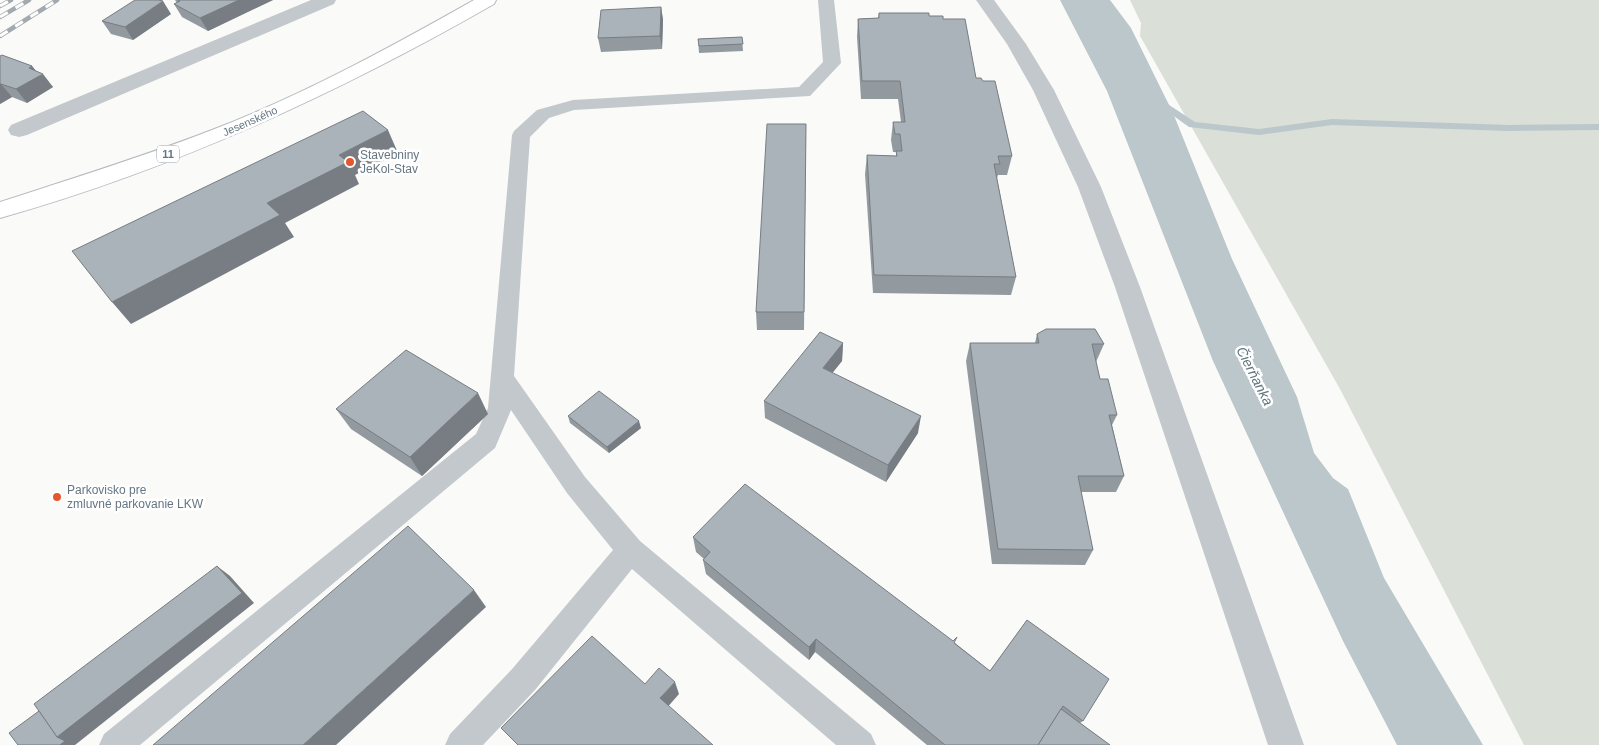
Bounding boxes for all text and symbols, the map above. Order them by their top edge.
street label: Jesenského [221,104,279,138]
road number: 11 [157,146,179,162]
place label: Stavebniny JeKol-Stav [360,148,419,176]
marker: Stavebniny JeKol-Stav [344,156,356,168]
water label: Čierňanka [1233,344,1277,408]
place label: Parkovisko pre zmluvné parkovanie LKW [67,483,204,511]
marker: Parkovisko pre zmluvné parkovanie LKW [51,491,63,503]

